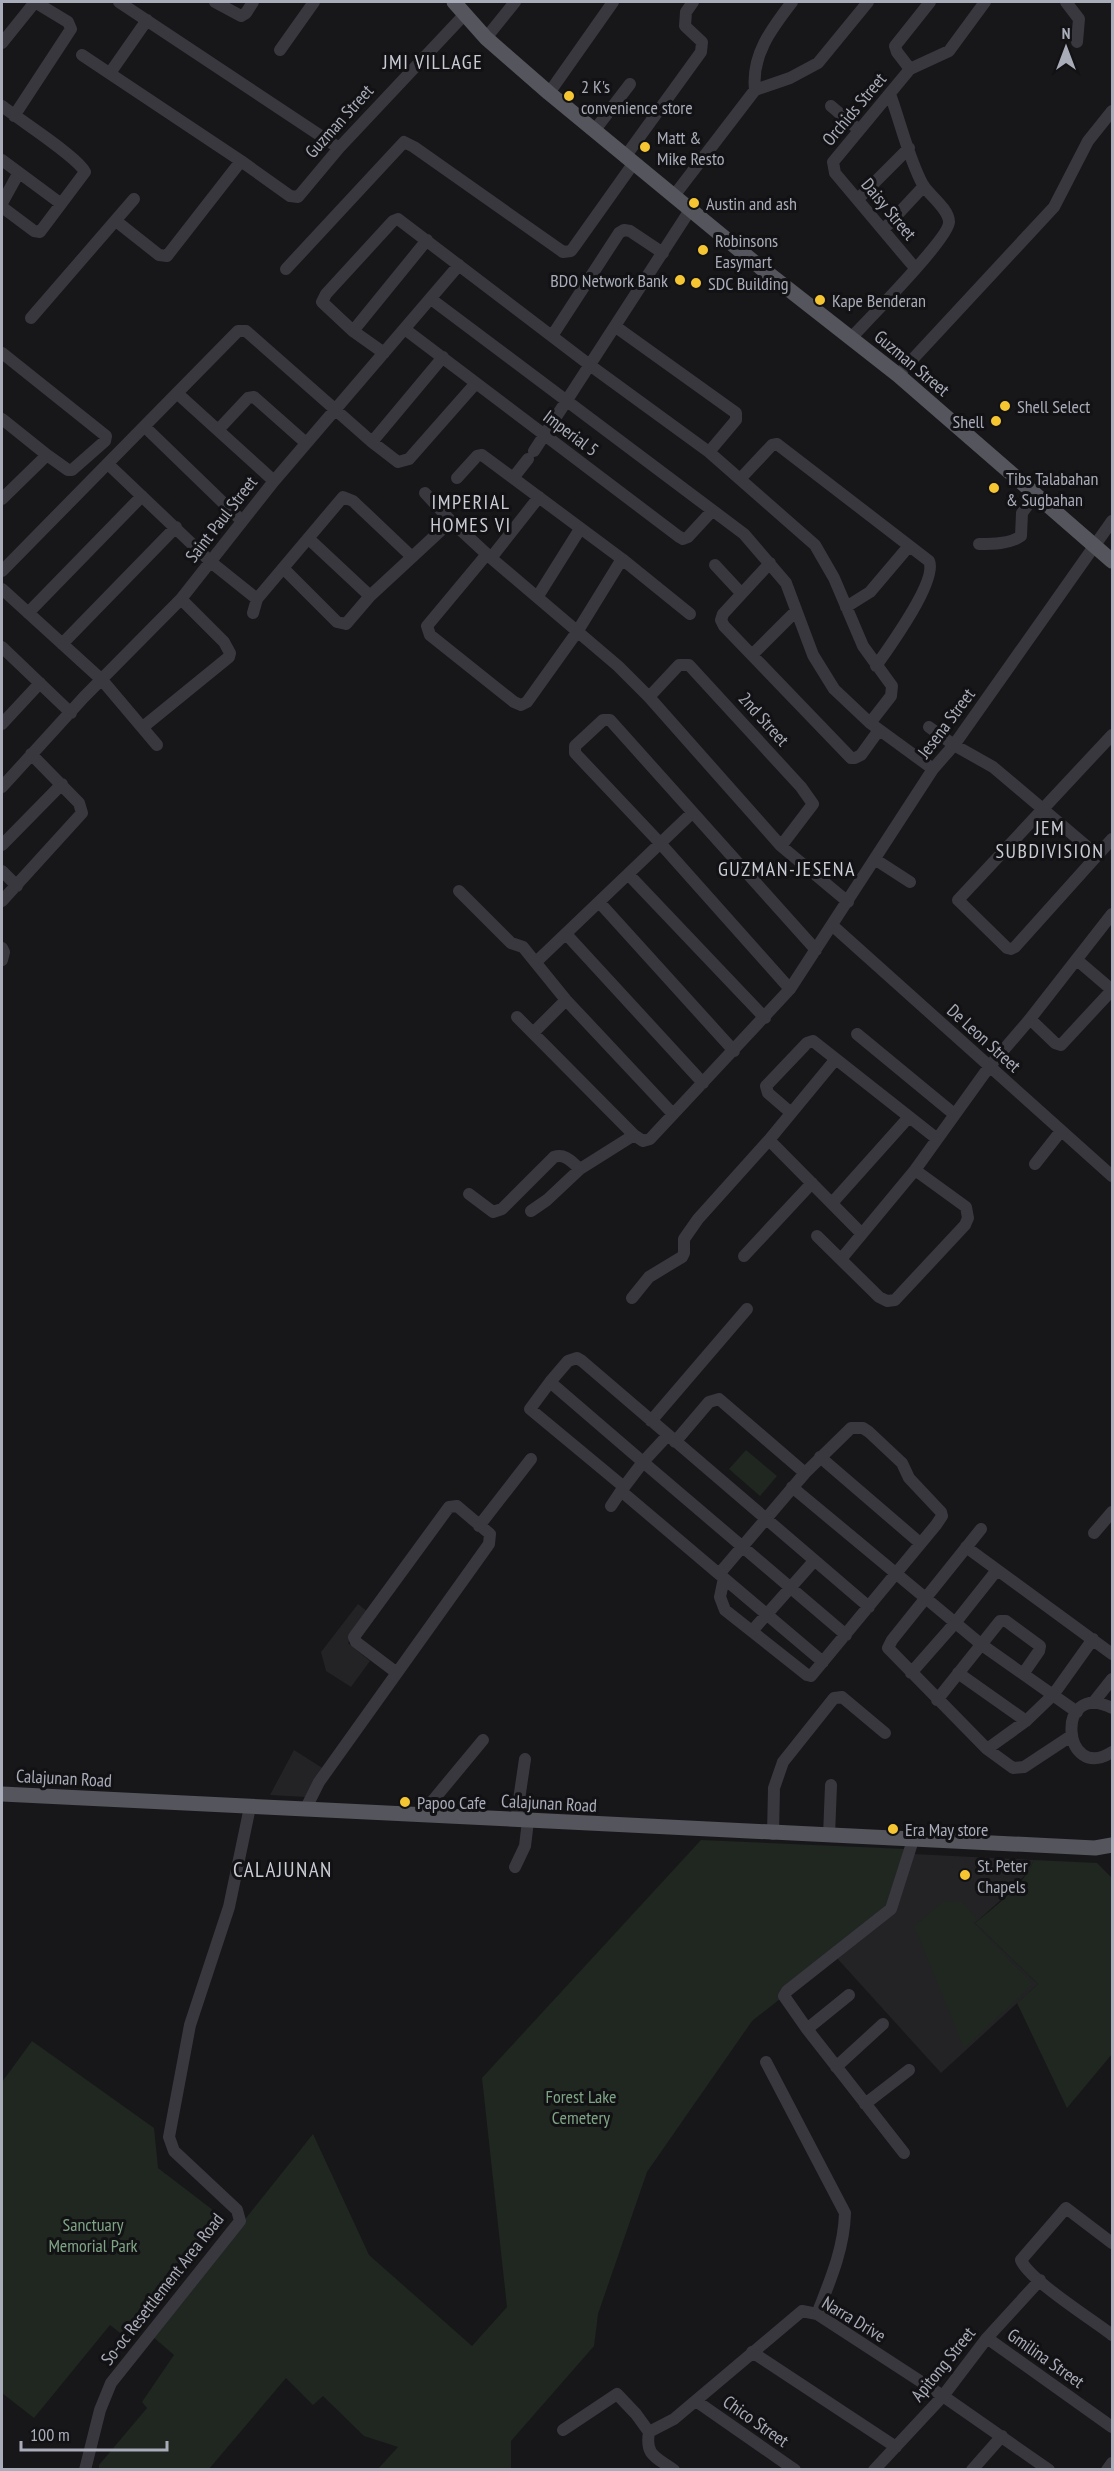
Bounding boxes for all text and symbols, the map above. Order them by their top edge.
north arrow [1036,18,1096,78]
text: N [1062,23,1070,43]
district label: JMI VILLAGE [382,49,483,75]
street label: Orchids Street [817,68,891,150]
place label: 2 K's convenience store [581,75,693,119]
street label: Guzman Street [300,79,378,163]
marker: 2 K's convenience store [562,89,576,103]
place label: Matt & Mike Resto [657,126,725,170]
marker: Matt & Mike Resto [638,140,652,154]
street label: Daisy Street [856,173,922,245]
place label: Austin and ash [706,192,797,215]
marker: Austin and ash [687,196,701,210]
place label: Robinsons Easymart [715,229,778,273]
marker: Robinsons Easymart [696,243,710,257]
place label: BDO Network Bank [550,269,668,292]
place label: SDC Building [708,272,788,295]
marker: BDO Network Bank [673,273,687,287]
marker: SDC Building [689,276,703,290]
place label: Kape Benderan [832,289,926,312]
marker: Kape Benderan [813,293,827,307]
street label: Guzman Street [870,325,954,401]
place label: Shell Select [1017,395,1090,418]
marker: Shell Select [998,399,1012,413]
street label: Imperial 5 [539,405,603,461]
place label: Shell [953,410,985,433]
marker: Shell [989,414,1003,428]
place label: Tibs Talabahan & Sugbahan [1006,467,1098,511]
street label: Saint Paul Street [180,471,262,567]
marker: Tibs Talabahan & Sugbahan [987,481,1001,495]
district label: IMPERIAL HOMES VI [430,489,512,538]
street label: Jesena Street [912,684,980,763]
street label: 2nd Street [734,687,794,751]
district label: JEM SUBDIVISION [996,815,1104,864]
district label: GUZMAN-JESENA [718,856,856,882]
street label: De Leon Street [942,999,1026,1077]
street label: Calajunan Road [16,1764,112,1792]
street label: Calajunan Road [501,1789,597,1817]
place label: Papoo Cafe [417,1791,486,1814]
marker: Papoo Cafe [398,1795,412,1809]
place label: Era May store [905,1818,988,1841]
marker: Era May store [886,1822,900,1836]
place label: St. Peter Chapels [977,1854,1028,1898]
district label: CALAJUNAN [233,1856,333,1883]
marker: St. Peter Chapels [958,1868,972,1882]
park label: Forest Lake Cemetery [545,2085,617,2129]
street label: So-oc Resettlement Area Road [95,2208,229,2370]
park label: Sanctuary Memorial Park [48,2213,138,2257]
street label: Narra Drive [818,2291,890,2347]
street label: Apitong Street [906,2322,980,2406]
street label: Gmilina Street [1003,2323,1089,2393]
street label: Chico Street [719,2390,793,2452]
scale bar [21,2414,166,2452]
text: 100 m [30,2423,70,2446]

